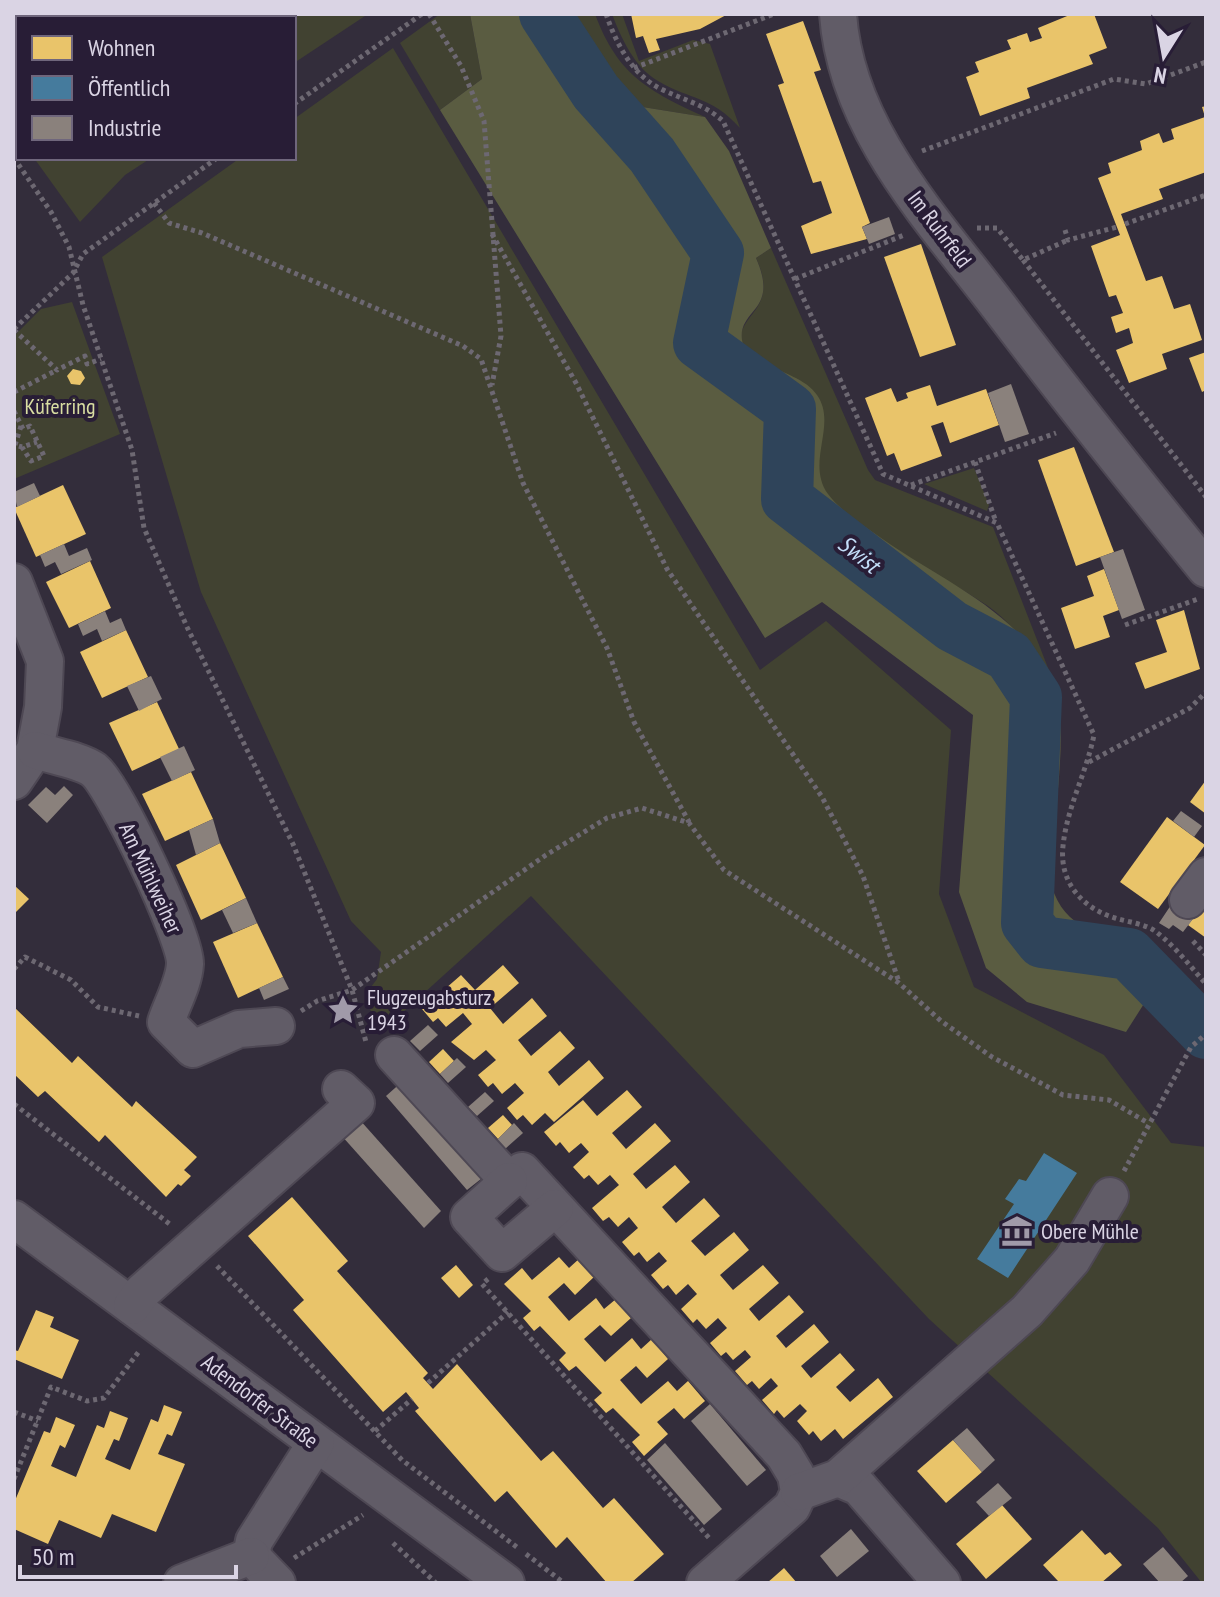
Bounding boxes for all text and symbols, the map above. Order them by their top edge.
legend [16,16,296,160]
north arrow [1124,16,1204,96]
text: Wohnen [88,32,155,63]
text: N [1152,61,1169,91]
text: Öffentlich [88,72,170,103]
text: Industrie [88,112,161,143]
street label: Im Ruhrfeld [902,185,978,273]
park label: Küferring [25,392,95,420]
water label: Swist [832,528,888,581]
street label: Am Mühlweiher [113,818,189,938]
place label: Flugzeugabsturz 1943 [367,983,491,1036]
place icon: Flugzeugabsturz 1943 [326,993,360,1027]
museum icon: Obere Mühle [1000,1214,1034,1248]
place label: Obere Mühle [1041,1217,1139,1245]
street label: Adendorfer Straße [196,1348,324,1454]
scale bar [20,1529,236,1579]
text: 50 m [32,1541,74,1572]

